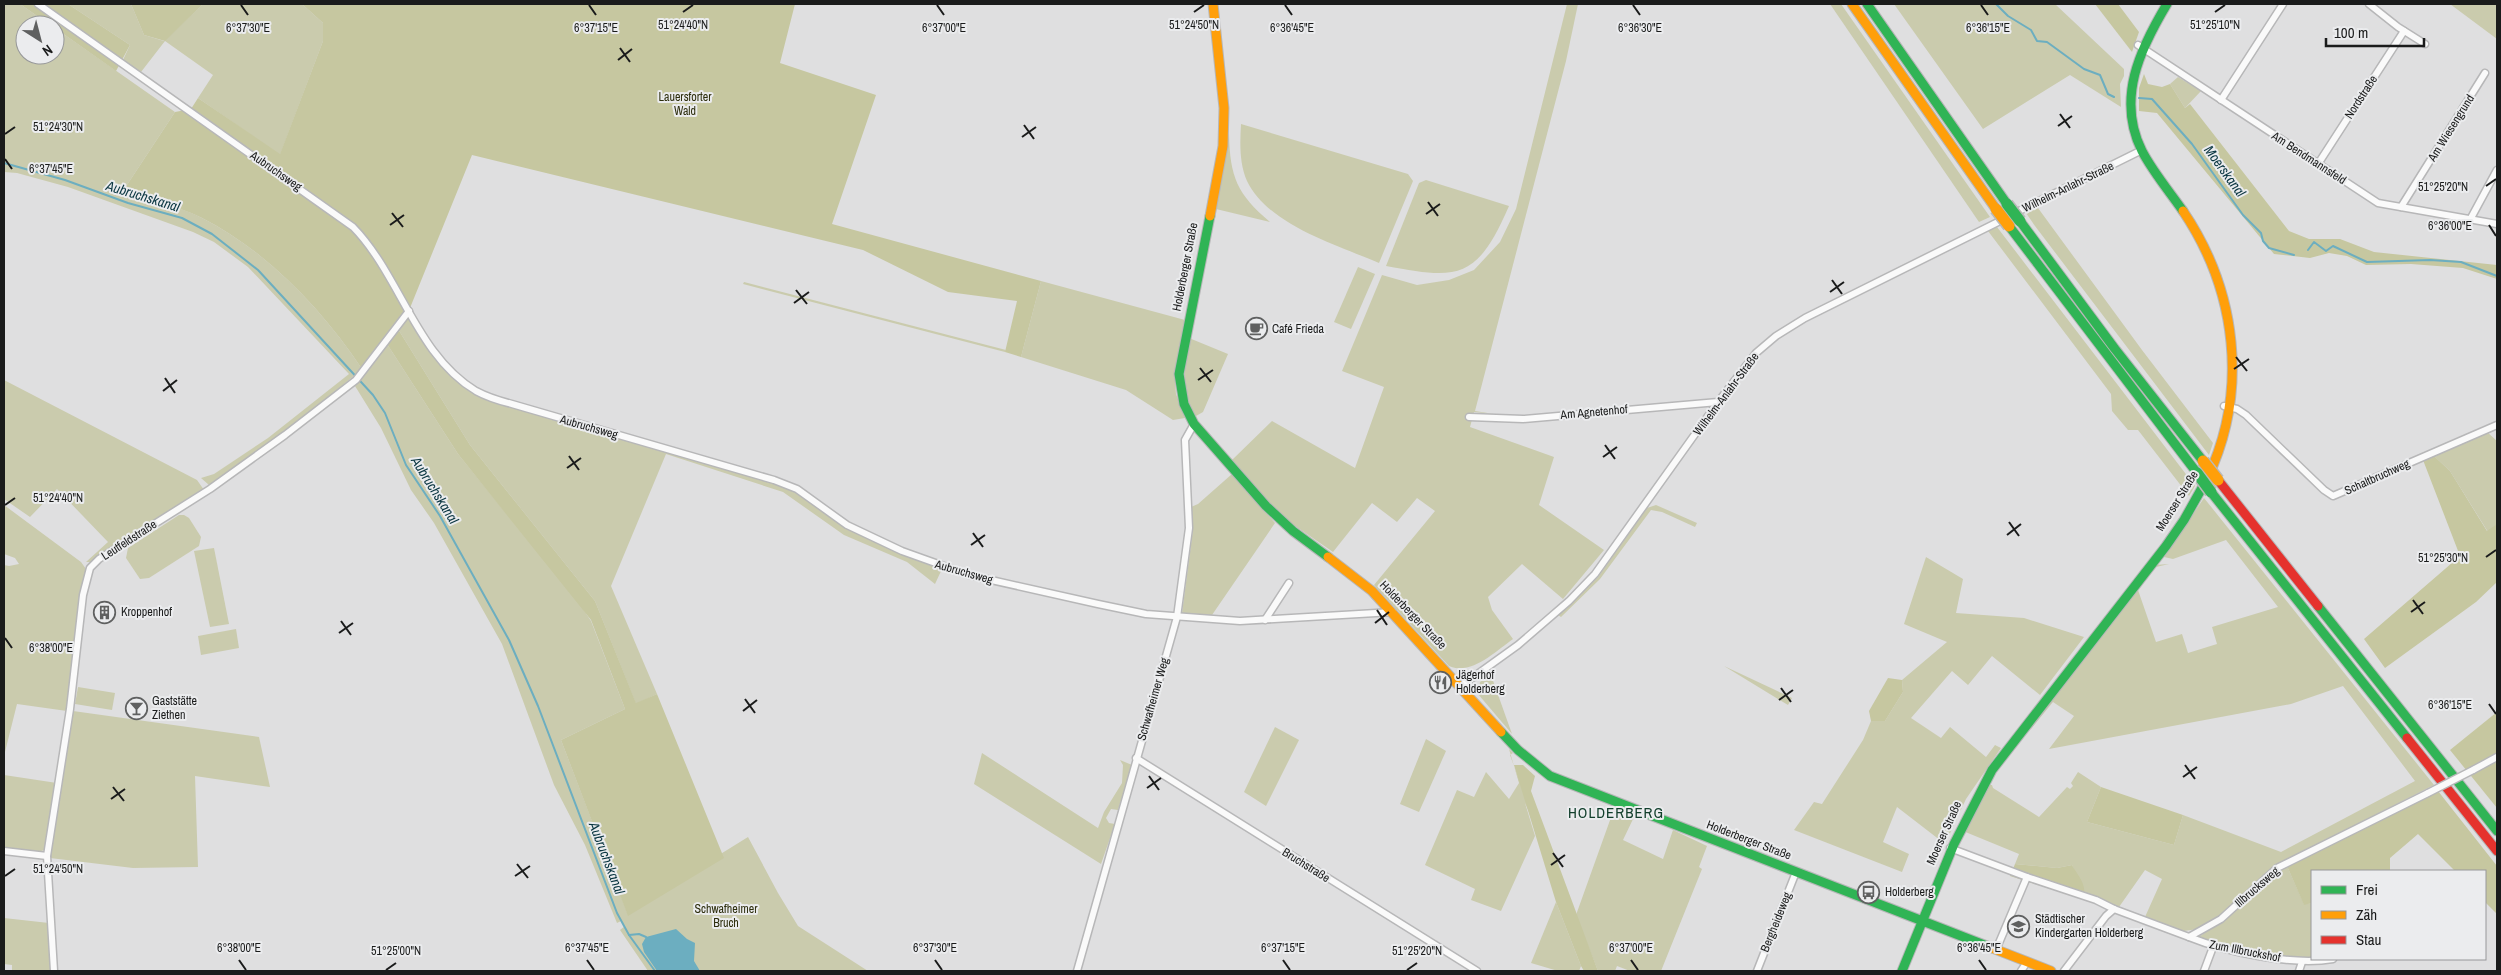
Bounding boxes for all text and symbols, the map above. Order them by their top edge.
north arrow [15,15,65,65]
scale bar [2326,15,2424,47]
text: 51°24'40"N [658,17,708,33]
text: 51°24'50"N [1169,17,1219,33]
text: 51°25'10"N [2190,17,2240,33]
text: 6°37'30"E [226,20,270,36]
text: 6°37'15"E [574,20,618,36]
text: 6°37'00"E [922,20,966,36]
text: 6°36'45"E [1270,20,1314,36]
text: 6°36'30"E [1618,20,1662,36]
text: 6°36'15"E [1966,20,2010,36]
text: 100 m [2334,22,2368,43]
text: N [39,41,56,60]
street label: Nordstraße [2341,72,2381,122]
park label: Lauersforter Wald [658,89,712,119]
street label: Am Wiesengrund [2424,92,2478,165]
text: 51°24'30"N [33,119,83,135]
street label: Am Bendmannsfeld [2268,127,2349,188]
water label: Moerskanal [2200,142,2250,201]
street label: Aubruchsweg [246,147,305,195]
street label: Wilhelm-Anlahr-Straße [2020,158,2116,216]
text: 6°37'45"E [29,161,73,177]
water label: Aubruchskanal [103,176,182,216]
text: 51°25'20"N [2418,179,2468,195]
text: 6°36'00"E [2428,218,2472,234]
street label: Holderberger Straße [1169,221,1201,313]
cafe icon: Café Frieda [1244,317,1268,341]
place label: Café Frieda [1272,321,1324,337]
street label: Wilhelm-Anlahr-Straße [1690,349,1762,439]
street label: Am Agnetenhof [1559,401,1628,423]
street label: Aubruchsweg [557,411,620,443]
water label: Aubruchskanal [407,452,463,527]
street label: Schaltbruchweg [2342,455,2413,499]
street label: Moerser Straße [2152,468,2202,534]
text: 51°24'40"N [33,490,83,506]
street label: Leutfeldstraße [98,516,160,564]
text: 51°25'30"N [2418,550,2468,566]
street label: Aubruchsweg [932,556,995,588]
street label: Holderberger Straße [1376,577,1450,653]
building icon: Kroppenhof [93,600,117,624]
place label: Kroppenhof [121,604,172,620]
text: 6°38'00"E [29,640,73,656]
street label: Schwafheimer Weg [1133,655,1173,742]
place label: Jägerhof Holderberg [1456,667,1505,697]
restaurant icon: Jägerhof Holderberg [1428,670,1452,694]
place label: Gaststätte Ziethen [152,693,197,723]
bar icon: Gaststätte Ziethen [124,696,148,720]
text: 6°36'15"E [2428,697,2472,713]
street label: Moerser Straße [1923,799,1965,867]
district label: HOLDERBERG [1568,802,1664,823]
street label: Holderberger Straße [1704,816,1794,864]
water label: Aubruchskanal [585,818,629,897]
street label: Bruchstraße [1279,844,1333,886]
text: 51°24'50"N [33,861,83,877]
street label: Illbrucksweg [2231,863,2283,911]
legend [2311,870,2486,960]
text: Frei [2356,879,2378,900]
bus stop icon: Holderberg [1857,880,1881,904]
place label: Holderberg [1885,884,1934,900]
street label: Bergheideweg [1757,889,1795,954]
park label: Schwafheimer Bruch [695,901,758,931]
text: Zäh [2356,904,2377,925]
place label: Städtischer Kindergarten Holderberg [2035,911,2144,941]
school or university icon: Städtischer Kindergarten Holderberg [2007,914,2031,938]
text: Stau [2356,929,2381,950]
street label: Zum Illbruckshof [2208,936,2282,966]
text: 6°38'00"E [217,940,261,956]
text: 6°37'45"E [565,940,609,956]
text: 6°37'30"E [913,940,957,956]
text: 6°37'15"E [1261,940,1305,956]
text: 6°37'00"E [1609,940,1653,956]
text: 6°36'45"E [1957,940,2001,956]
text: 51°25'00"N [371,943,421,959]
text: 51°25'20"N [1392,943,1442,959]

